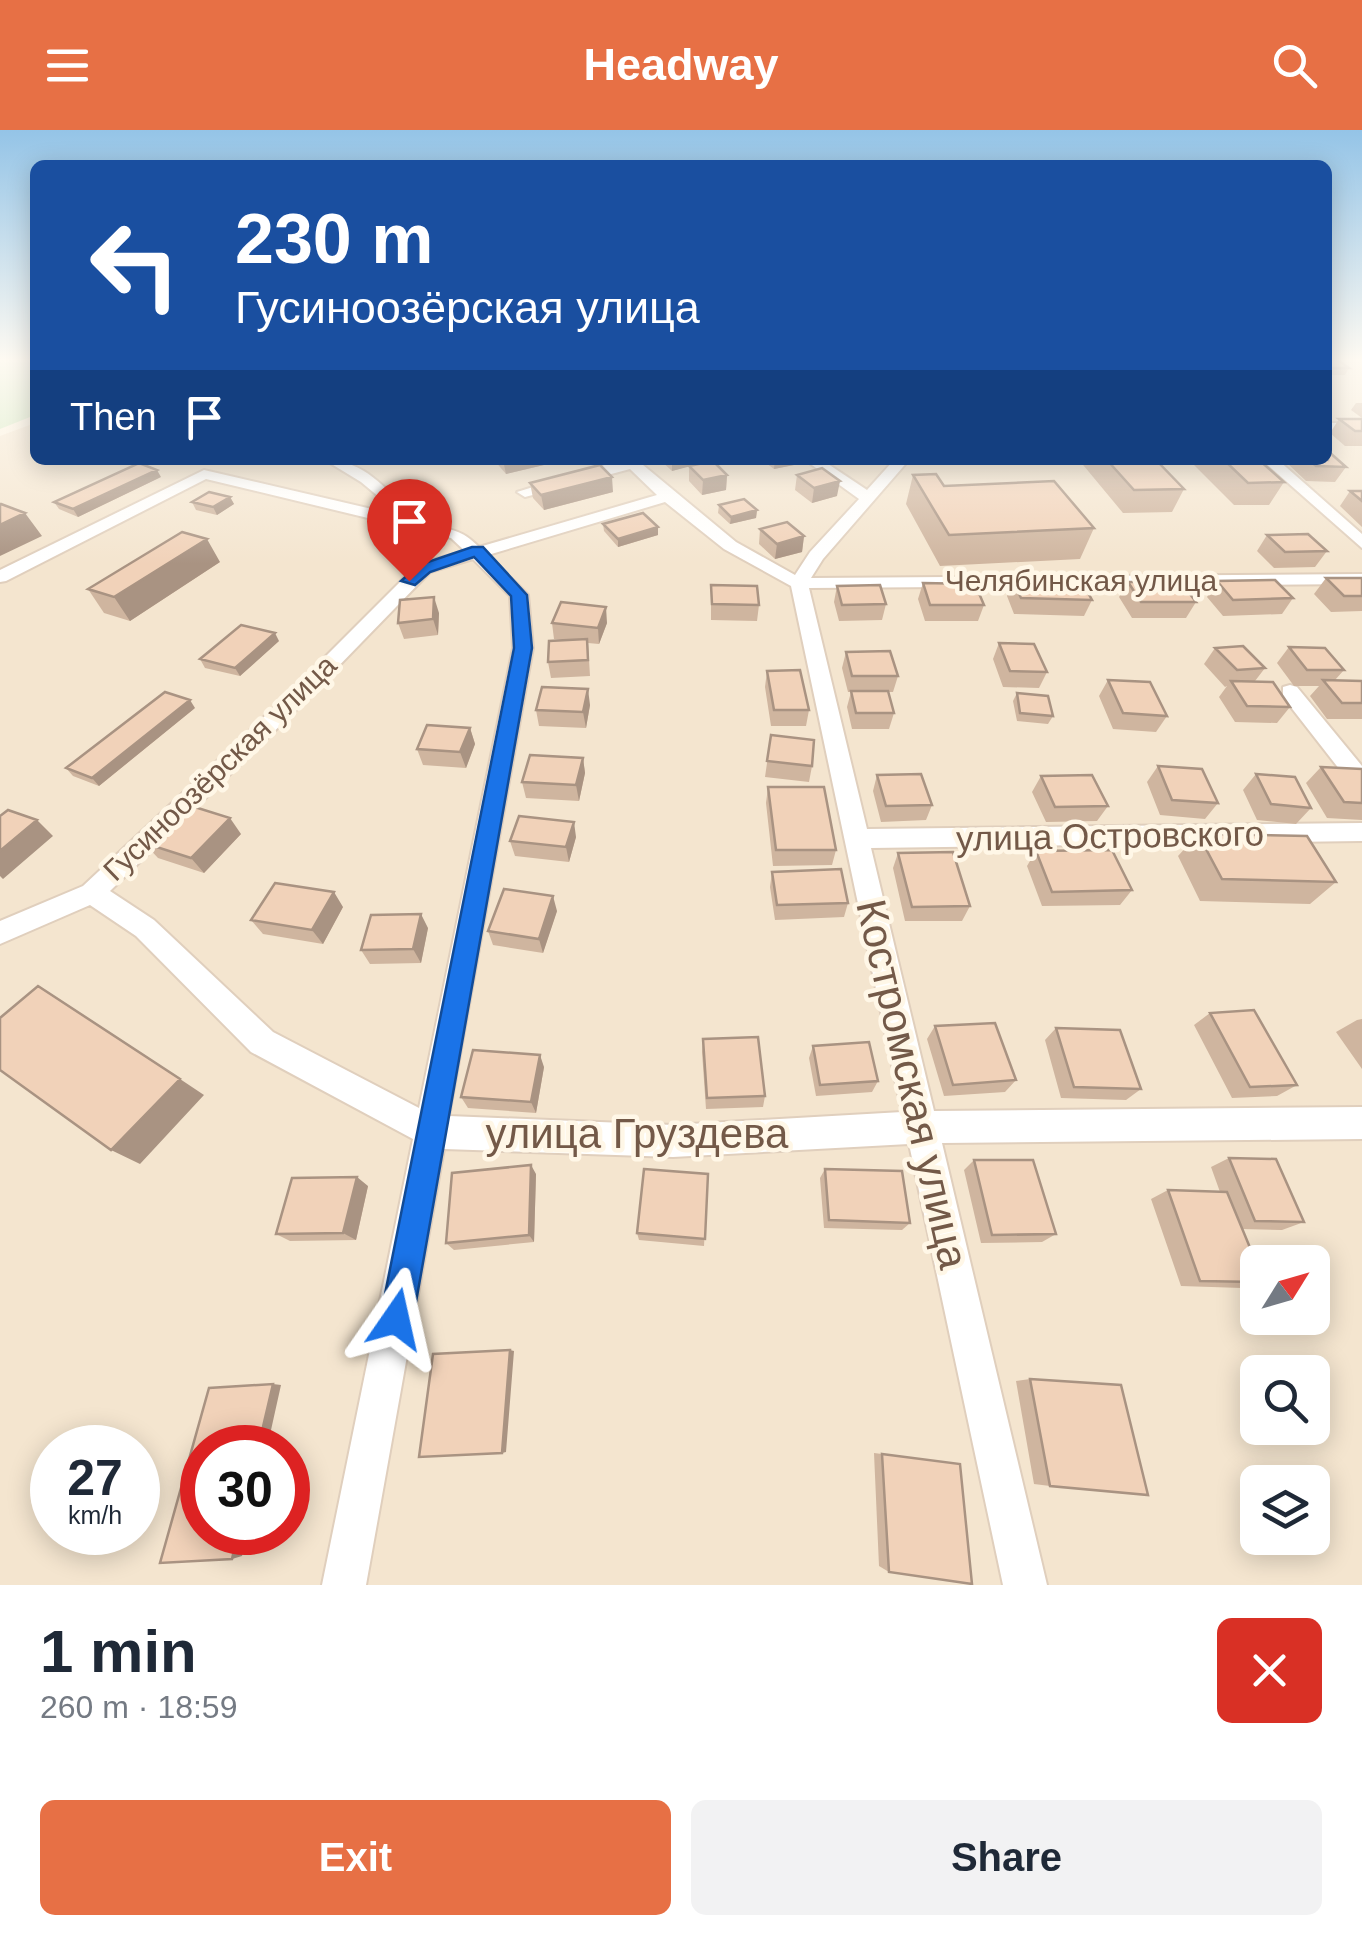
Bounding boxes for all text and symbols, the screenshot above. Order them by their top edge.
icon: menu [40,38,95,93]
icon: search [1267,38,1322,93]
text: Headway [583,39,779,90]
icon: left [70,200,200,330]
text: 230 m [235,200,433,278]
text: Гусиноозёрская улица [235,282,700,333]
icon: arrive [177,390,232,445]
text: Then [70,396,157,438]
pin [367,479,452,582]
icon: arrive [382,494,437,549]
street label: Челябинская улица [945,564,1218,597]
street label: Гусиноозёрская улица [97,648,343,887]
street label: улица Островского [956,813,1264,858]
street label: Костромская улица [847,895,978,1274]
street label: улица Груздева [486,1110,789,1157]
north arrow [1240,1245,1330,1335]
map controls [1240,1245,1330,1555]
position arrow [344,1267,448,1371]
button: search [1240,1355,1330,1445]
speed limit sign: 30 [180,1425,310,1555]
text: 27 [67,1450,123,1506]
button: layers [1240,1465,1330,1555]
text: km/h [68,1501,122,1529]
text: 1 min [40,1618,197,1685]
button: close [1217,1618,1322,1723]
text: 260 m · 18:59 [40,1689,237,1725]
button: Exit [40,1800,671,1915]
button: Share [691,1800,1322,1915]

